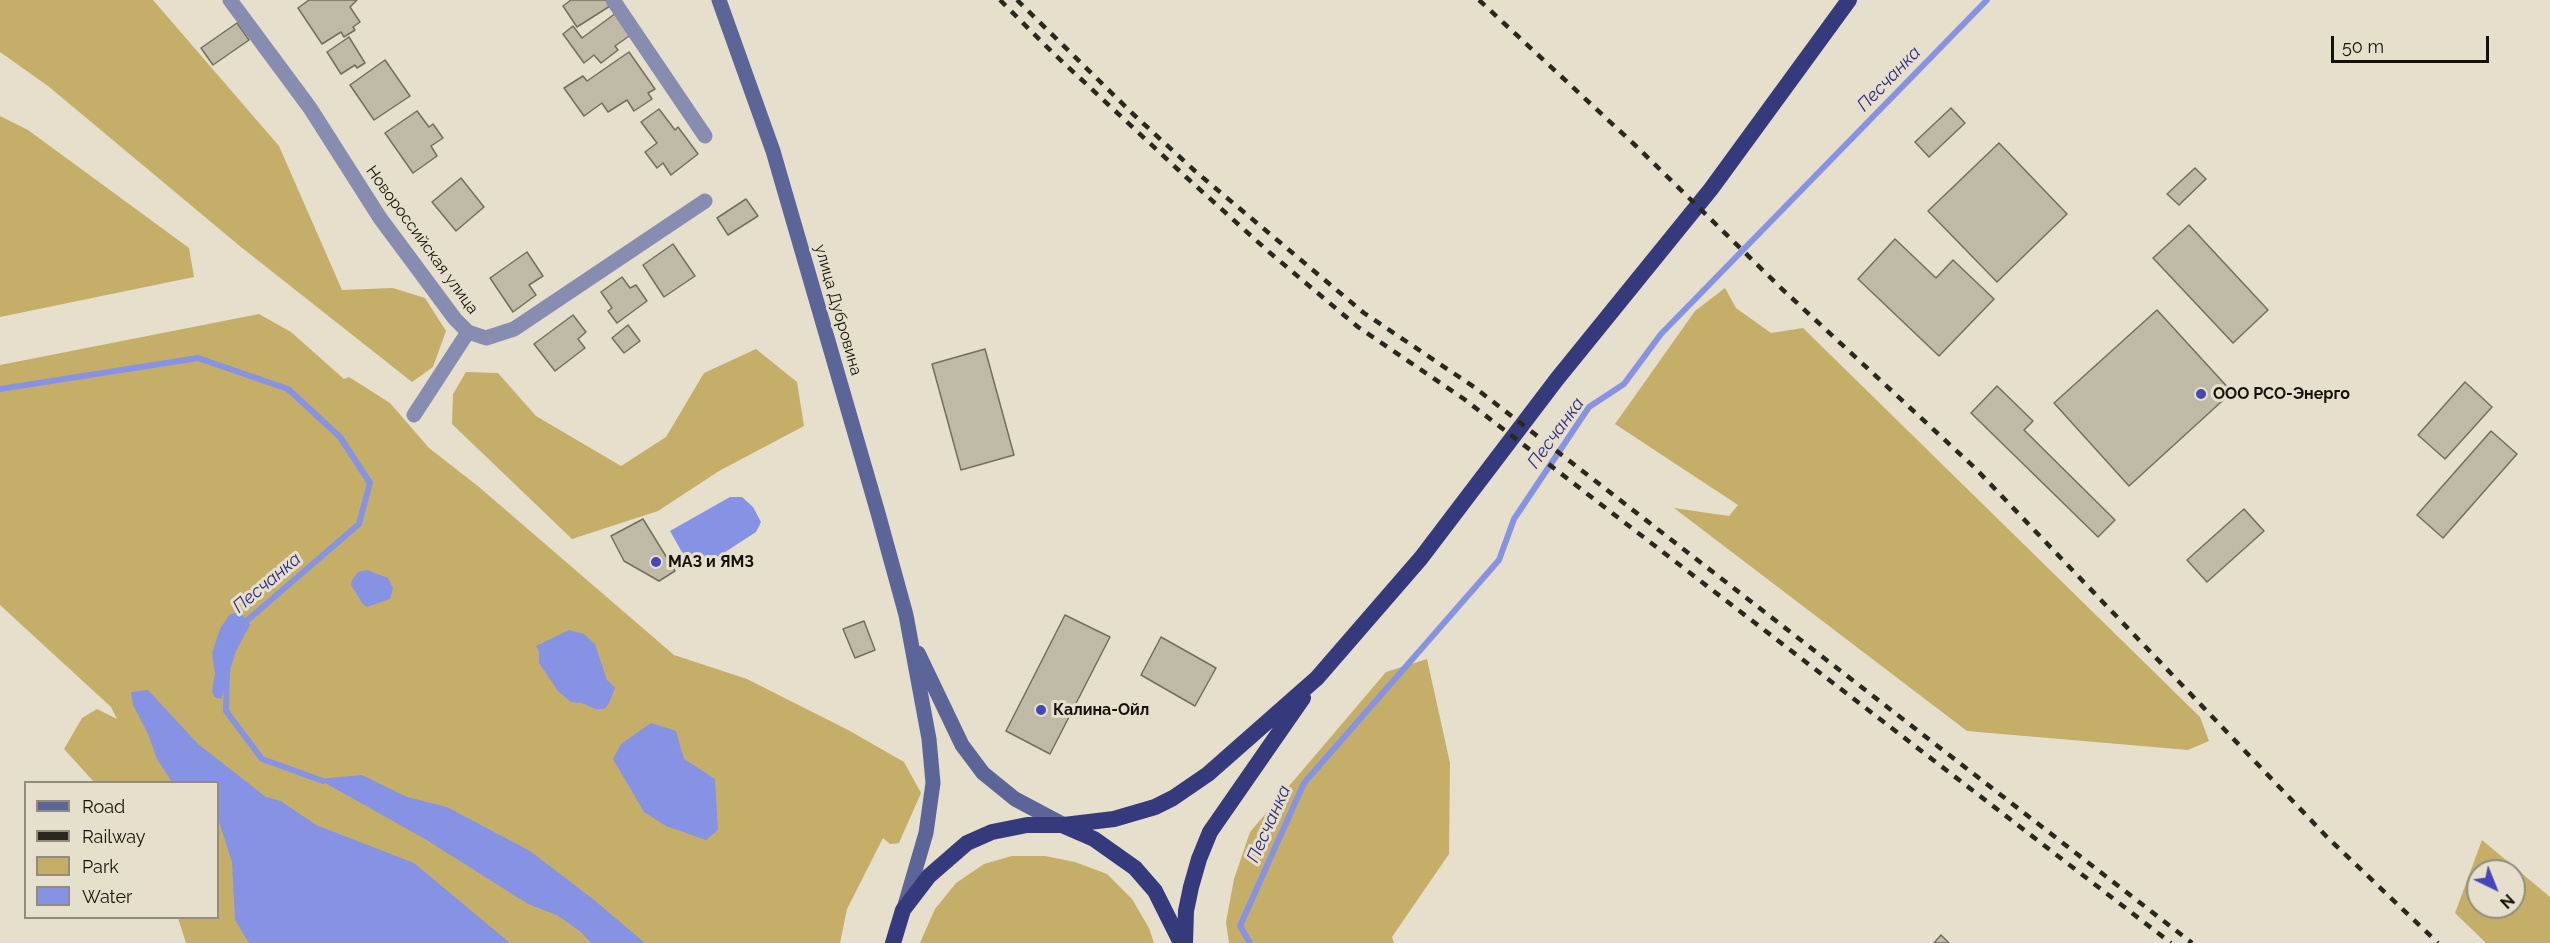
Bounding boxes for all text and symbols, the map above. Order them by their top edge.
scale bar [2334,24,2492,62]
text: 50 m [2342,36,2384,57]
water label: Песчанка [1853,42,1925,116]
street label: Новороссийская улица [362,162,482,318]
street label: улица Дубровина [810,242,866,378]
place label: ООО РСО-Энерго [2213,384,2350,404]
marker: ООО РСО-Энерго [2194,387,2208,401]
water label: Песчанка [1523,393,1589,473]
water label: Песчанка [229,548,305,618]
place label: МАЗ и ЯМЗ [668,552,754,572]
marker: МАЗ и ЯМЗ [649,555,663,569]
place label: Калина-Ойл [1053,700,1149,720]
marker: Калина-Ойл [1034,703,1048,717]
legend [24,781,219,919]
water label: Песчанка [1242,782,1296,866]
text: Road [82,796,125,817]
text: Railway [82,826,146,847]
text: Park [82,856,119,877]
north arrow [2466,859,2526,919]
text: Water [82,886,132,907]
text: N [2496,890,2518,912]

